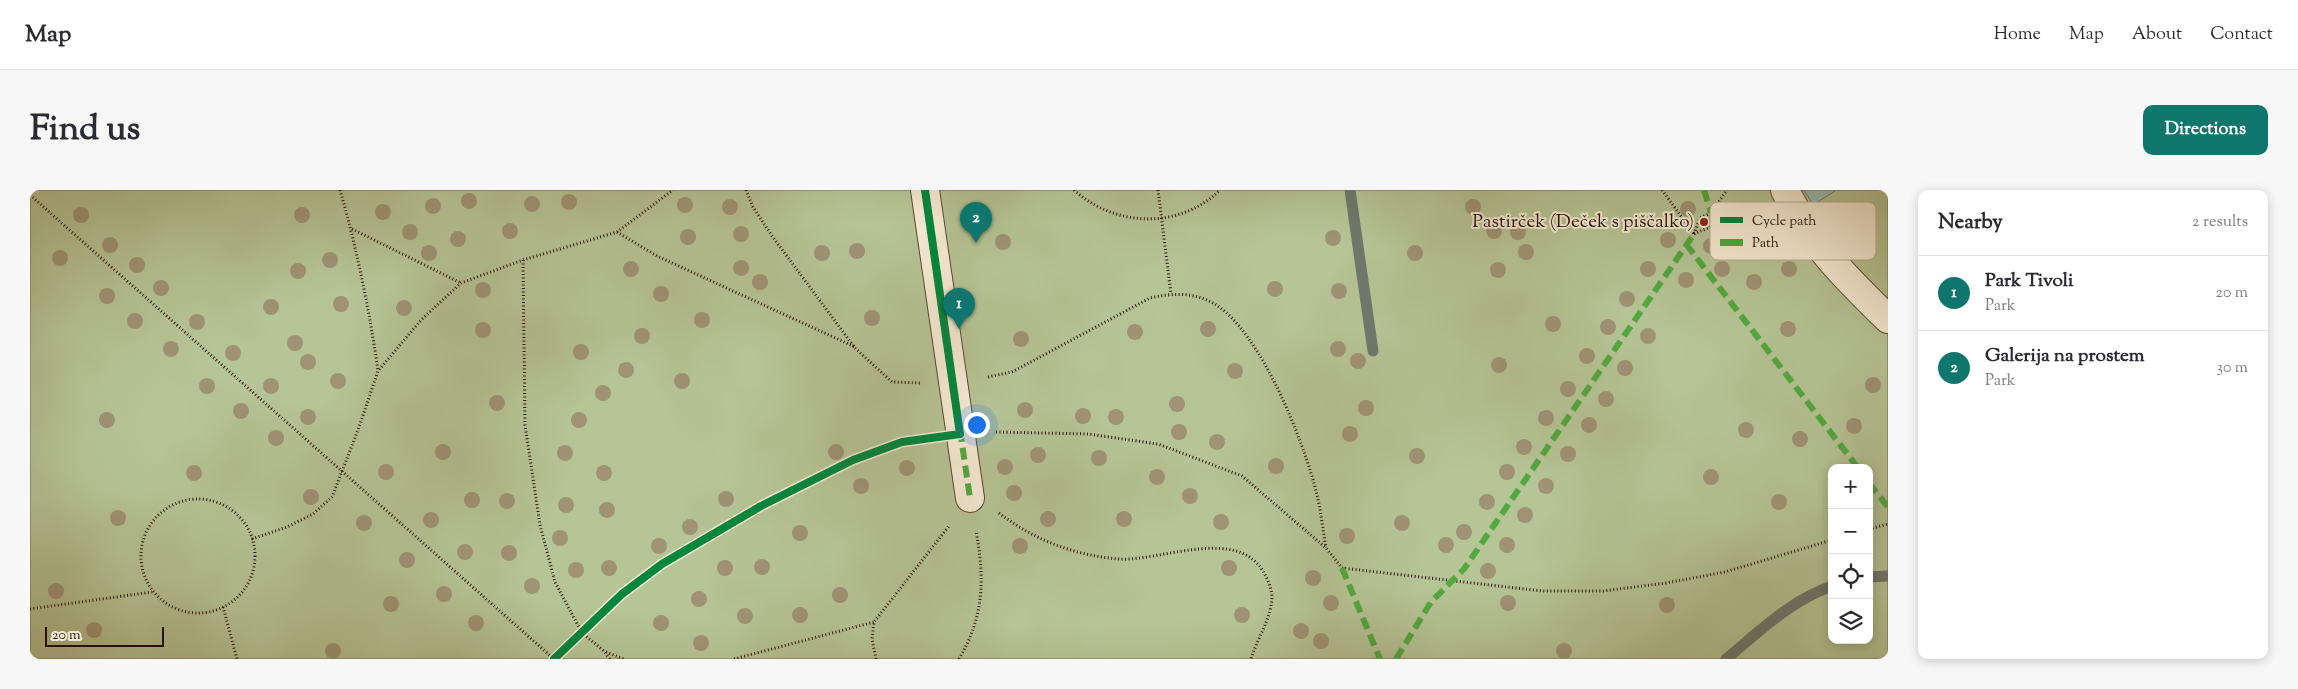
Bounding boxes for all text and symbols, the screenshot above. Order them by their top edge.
text: Map [25,18,71,52]
text: Home [1994,22,2041,48]
text: Map [2069,22,2104,48]
text: About [2132,22,2182,48]
text: Contact [2210,22,2273,48]
text: Find us [30,105,140,156]
button: Directions [2143,105,2268,155]
pin: 2 [960,202,992,243]
legend [1710,202,1876,260]
text: Nearby [1938,208,2003,238]
place label: Pastirček (Deček s piščalko) [1472,209,1694,236]
text: 2 results [2192,211,2248,234]
text: Cycle path [1752,212,1816,232]
marker: Pastirček (Deček s piščalko) [1698,216,1710,228]
text: Path [1752,234,1779,254]
text: Park Tivoli [1985,268,2073,295]
text: 1 [1951,282,1957,305]
text: 20 m [2215,282,2248,305]
pin: 1 [943,288,975,329]
text: Park [1985,295,2016,318]
text: Galerija na prostem [1985,343,2144,370]
text: 2 [1950,357,1958,380]
text: 30 m [2217,357,2248,380]
text: Park [1985,370,2016,393]
your location [964,412,990,438]
map controls [1828,464,1873,644]
button: + [1828,464,1873,509]
button: − [1828,509,1873,554]
button: locate [1828,554,1873,599]
button: layers [1828,599,1873,644]
scale bar [45,624,164,647]
text: 20 m [52,626,81,646]

